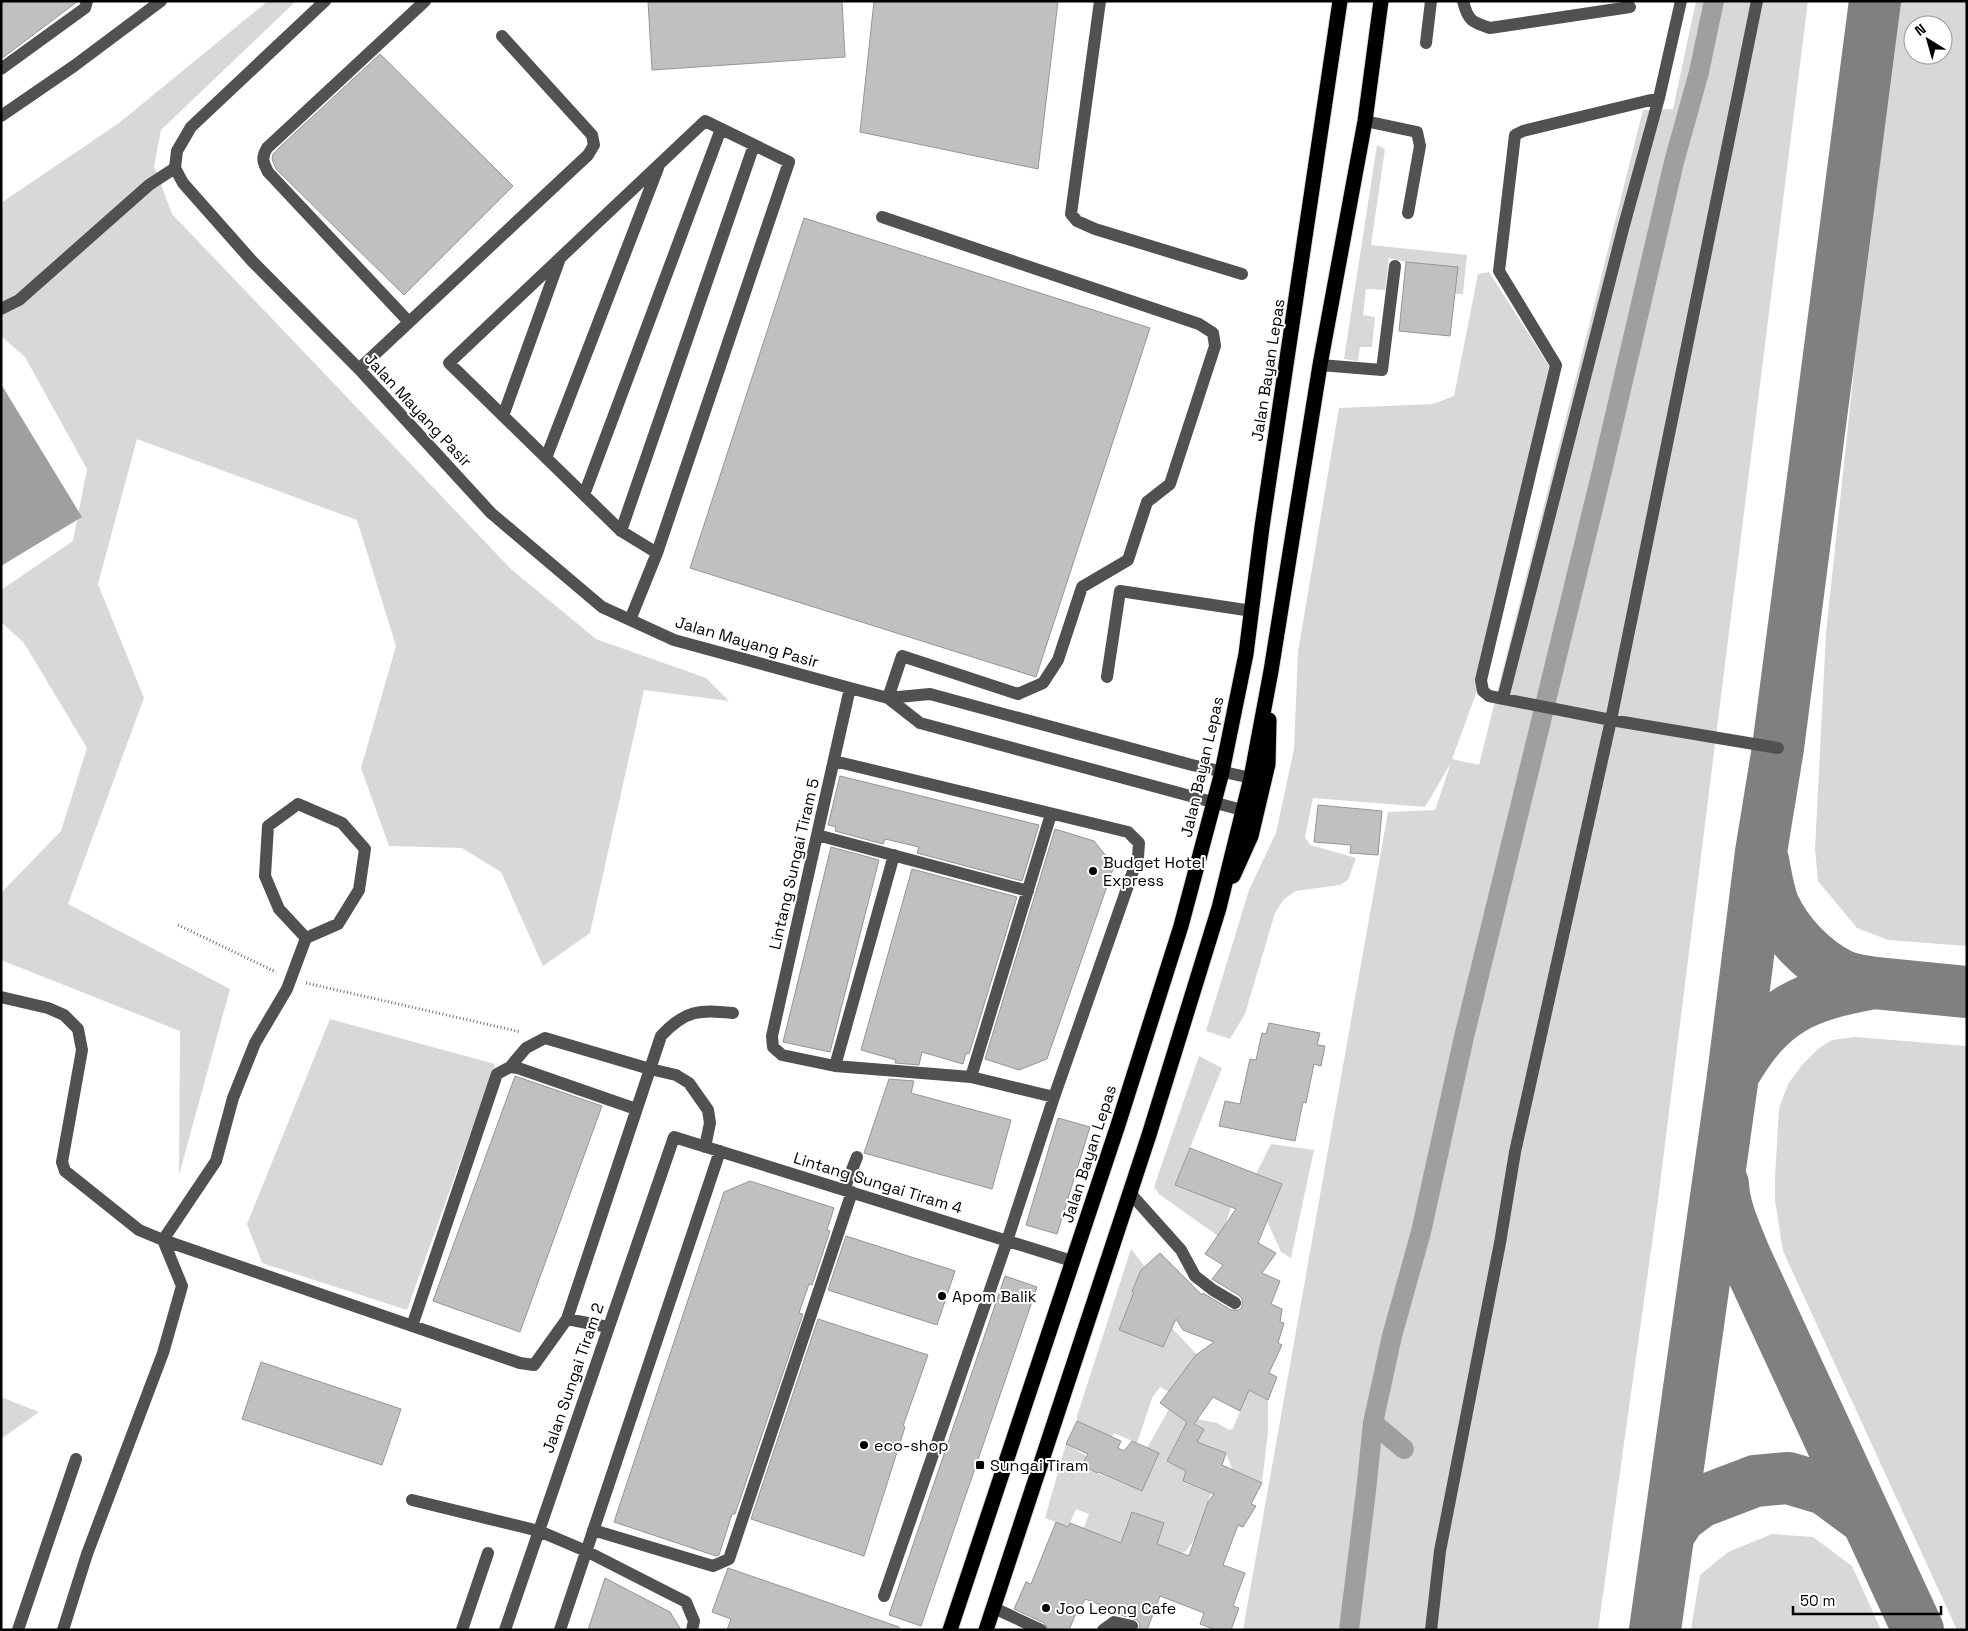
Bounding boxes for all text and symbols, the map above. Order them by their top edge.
north arrow [1903,15,1953,65]
text: N [1911,20,1929,40]
street label: Jalan Bayan Lepas [1246,297,1290,443]
street label: Jalan Mayang Pasir [360,349,476,471]
street label: Jalan Mayang Pasir [673,611,821,673]
street label: Jalan Bayan Lepas [1176,695,1228,839]
street label: Lintang Sungai Tiram 5 [764,776,824,952]
place label: Budget Hotel Express [1103,852,1205,891]
marker: Budget Hotel Express [1087,865,1099,877]
street label: Jalan Bayan Lepas [1057,1082,1121,1226]
street label: Lintang Sungai Tiram 4 [791,1147,965,1219]
place label: Apom Balik [952,1286,1037,1307]
marker: Apom Balik [936,1290,948,1302]
street label: Jalan Sungai Tiram 2 [537,1300,609,1456]
place label: eco-shop [874,1435,949,1456]
marker: eco-shop [858,1439,870,1451]
place label: Sungai Tiram [990,1455,1088,1476]
marker: Sungai Tiram [974,1459,986,1471]
scale bar [1793,1584,1940,1616]
text: 50 m [1800,1591,1835,1610]
place label: Joo Leong Cafe [1056,1598,1176,1619]
marker: Joo Leong Cafe [1040,1602,1052,1614]

